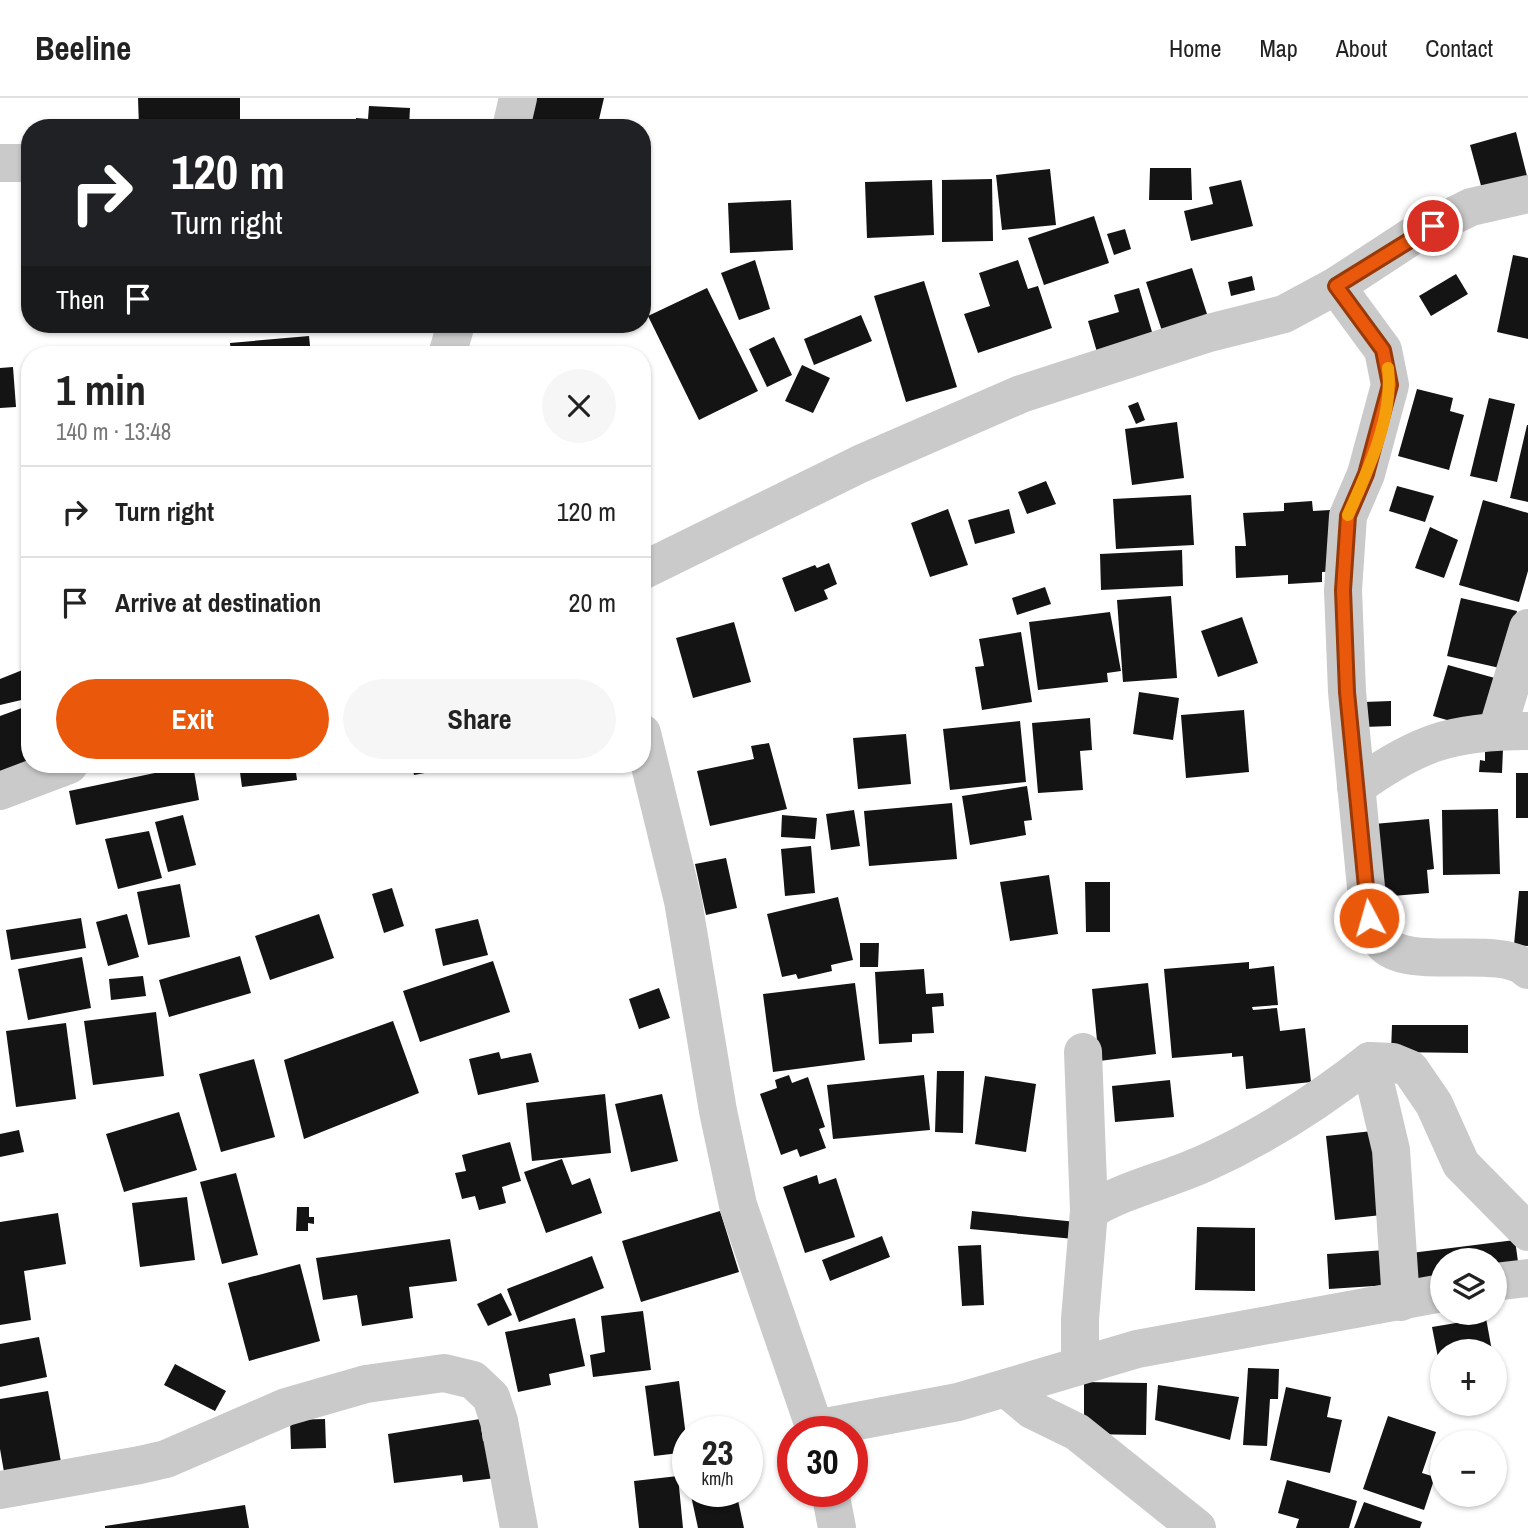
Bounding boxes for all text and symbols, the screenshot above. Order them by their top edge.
text: Beeline [35,26,131,70]
text: Home [1169,32,1221,64]
text: Map [1259,32,1298,64]
text: About [1336,32,1387,64]
text: Contact [1425,32,1493,64]
text: 120 m [171,138,285,204]
icon: right [56,147,147,238]
pin [1403,196,1463,256]
text: Turn right [171,201,283,244]
icon: arrive [1414,207,1452,245]
icon: arrive [119,280,157,318]
text: Then [56,282,105,317]
text: 1 min [56,362,146,418]
button: close [542,369,616,443]
text: 140 m · 13:48 [56,416,171,447]
icon: right [56,493,94,531]
text: Turn right [115,494,214,529]
text: 120 m [557,494,616,529]
icon: arrive [56,584,94,622]
text: Arrive at destination [115,585,321,620]
text: 20 m [569,585,616,620]
button: Exit [56,679,329,759]
button: Share [343,679,616,759]
position arrow [1332,881,1406,955]
map controls [1430,1248,1507,1507]
button: layers [1430,1248,1507,1325]
button: + [1430,1339,1507,1416]
speed limit sign: 30 [777,1416,868,1507]
text: 23 [702,1429,733,1476]
button: − [1430,1430,1507,1507]
text: km/h [702,1466,734,1491]

